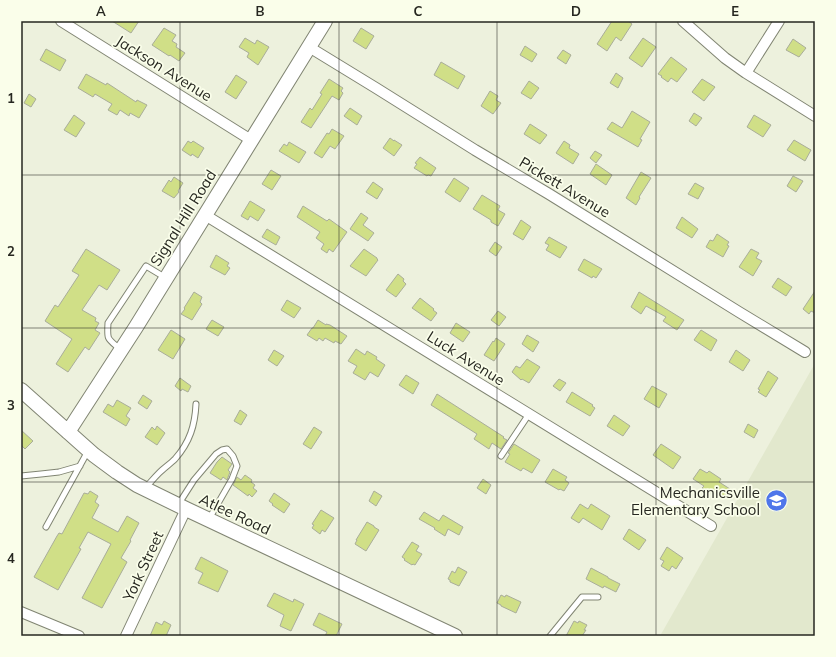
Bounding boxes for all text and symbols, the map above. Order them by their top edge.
text: A [96,3,106,19]
text: B [256,3,265,19]
text: C [414,3,423,19]
text: D [571,3,581,19]
text: E [731,3,739,19]
street label: Jackson Avenue [112,31,216,105]
text: 1 [7,90,15,106]
street label: Pickett Avenue [516,152,614,222]
street label: Signal Hill Road [146,166,220,270]
text: 2 [7,243,15,259]
street label: Luck Avenue [424,327,508,389]
text: 3 [7,397,15,413]
place label: Mechanicsville Elementary School [631,483,760,519]
school or university icon: Mechanicsville Elementary School [763,488,789,514]
street label: Atlee Road [196,489,274,539]
street label: York Street [118,528,167,605]
text: 4 [7,550,15,566]

